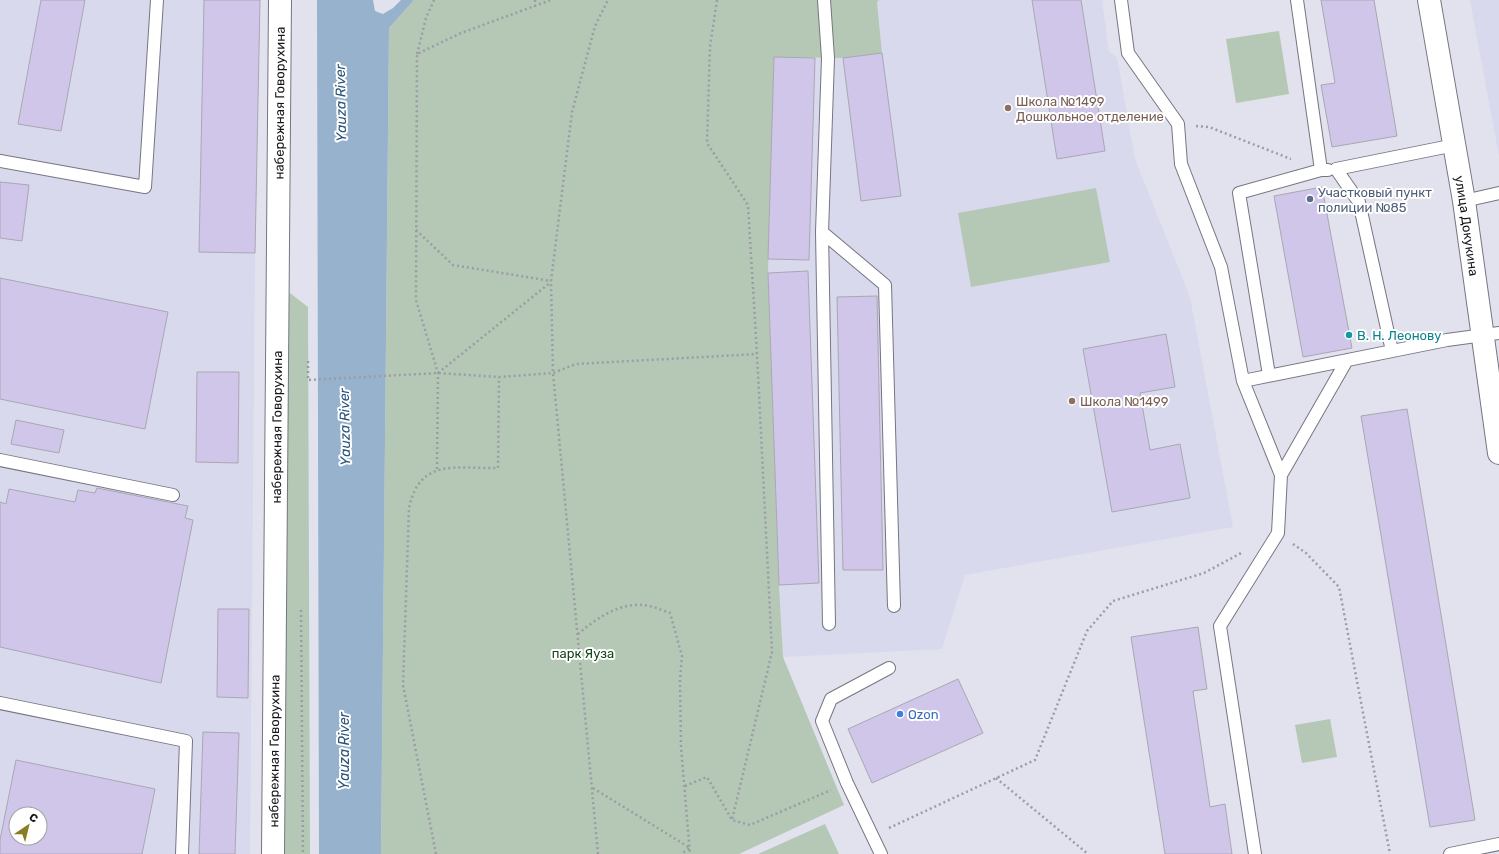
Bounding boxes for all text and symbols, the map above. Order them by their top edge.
street label: набережная Говорухина [271,27,287,180]
water label: Yauza River [332,63,350,142]
place label: Школа №1499 Дошкольное отделение [1016,94,1164,124]
marker: Школа №1499 Дошкольное отделение [1003,103,1013,113]
street label: улица Докукина [1452,174,1482,277]
place label: Участковый пункт полиции №85 [1318,185,1432,215]
marker: Участковый пункт полиции №85 [1305,194,1315,204]
place label: В. Н. Леонову [1357,328,1442,343]
marker: В. Н. Леонову [1344,330,1354,340]
street label: набережная Говорухина [268,351,285,504]
water label: Yauza River [336,387,354,466]
place label: Школа №1499 [1080,394,1169,409]
marker: Школа №1499 [1067,396,1077,406]
park label: парк Яуза [552,646,614,661]
street label: набережная Говорухина [266,675,282,827]
place label: Ozon [908,707,939,722]
marker: Ozon [895,709,905,719]
water label: Yauza River [336,712,353,790]
north arrow [8,806,48,846]
text: С [27,811,41,826]

